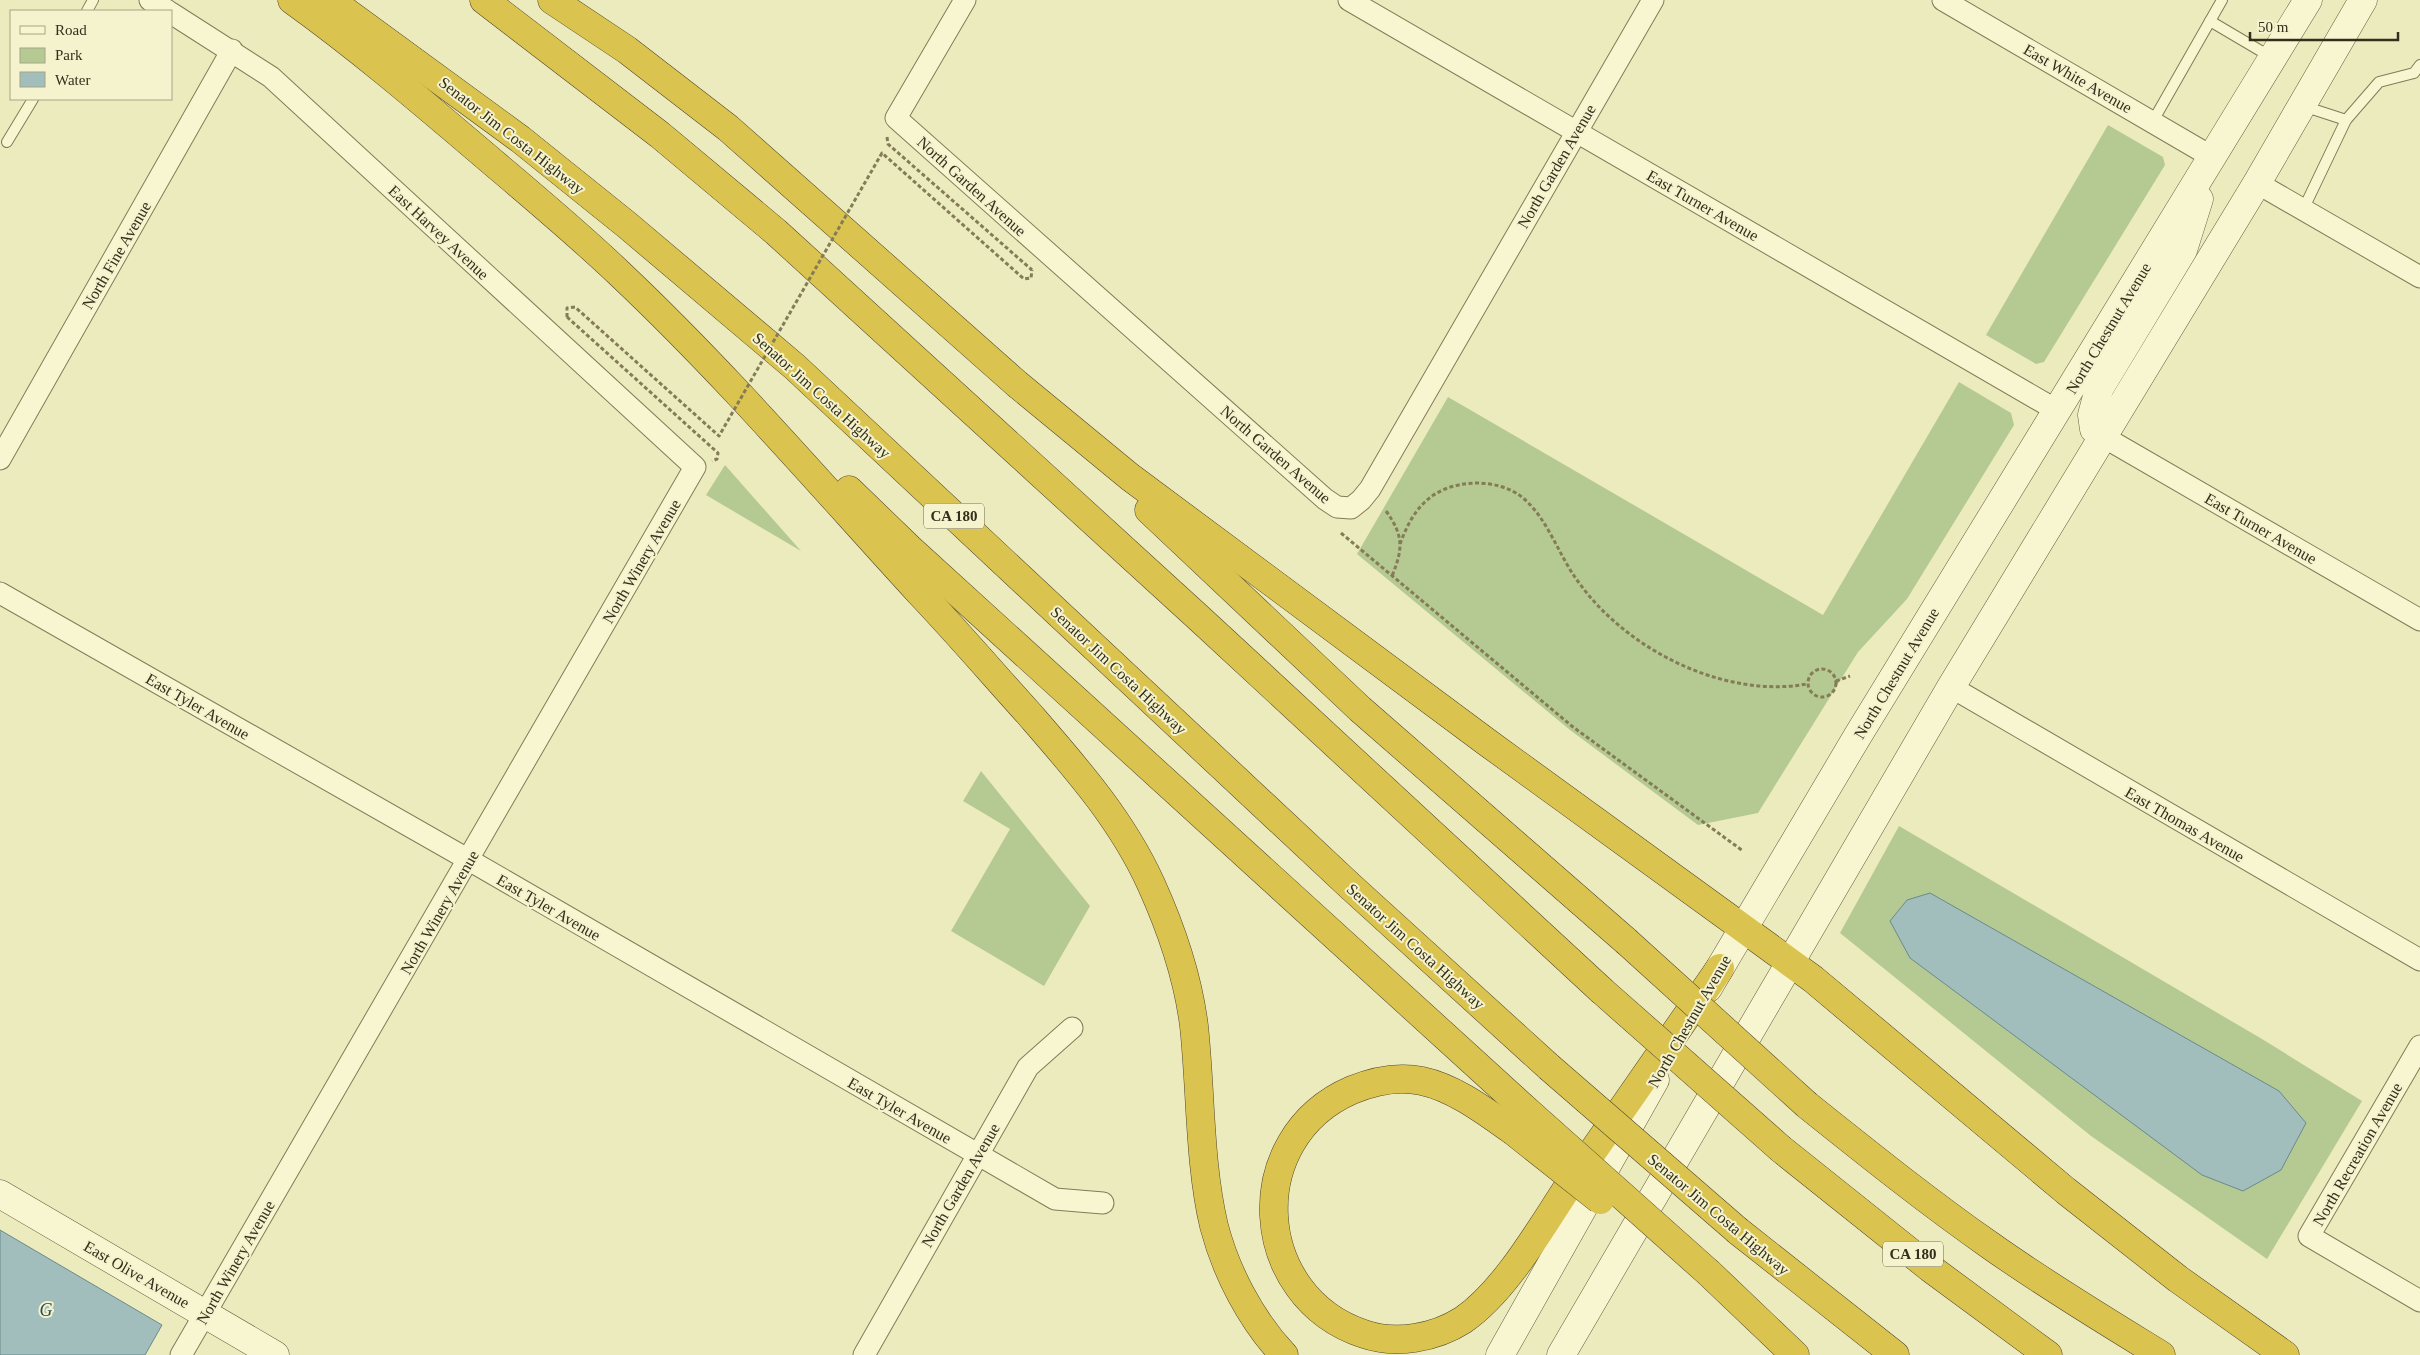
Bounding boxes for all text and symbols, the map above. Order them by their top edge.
legend [10,10,172,100]
scale bar [2250,10,2398,42]
text: 50 m [2258,19,2289,35]
text: Road [55,22,87,38]
street label: East White Avenue [2021,41,2135,116]
text: Park [55,47,83,63]
text: Water [55,72,90,88]
street label: Senator Jim Costa Highway [435,74,587,198]
street label: North Garden Avenue [1514,101,1599,231]
street label: North Garden Avenue [914,133,1029,240]
street label: East Turner Avenue [1644,167,1762,244]
street label: East Harvey Avenue [385,182,492,284]
street label: North Fine Avenue [79,198,154,312]
street label: North Chestnut Avenue [2063,260,2154,397]
street label: Senator Jim Costa Highway [749,329,894,462]
street label: North Garden Avenue [1217,402,1334,507]
street label: East Turner Avenue [2202,490,2320,567]
street label: North Winery Avenue [599,496,685,627]
road number: CA 180 [924,504,984,528]
street label: Senator Jim Costa Highway [1047,603,1190,738]
street label: North Chestnut Avenue [1851,605,1942,742]
street label: East Tyler Avenue [143,670,252,744]
street label: East Thomas Avenue [2122,783,2247,865]
street label: North Winery Avenue [397,847,483,978]
street label: East Tyler Avenue [494,871,603,945]
street label: Senator Jim Costa Highway [1343,880,1488,1013]
street label: North Chestnut Avenue [1645,952,1734,1090]
street label: East Tyler Avenue [845,1074,954,1148]
street label: North Recreation Avenue [2309,1080,2405,1229]
street label: North Garden Avenue [918,1120,1003,1250]
street label: Senator Jim Costa Highway [1644,1150,1793,1279]
street label: North Winery Avenue [193,1197,279,1328]
street label: East Olive Avenue [81,1237,192,1311]
road number: CA 180 [1883,1242,1943,1266]
water label: G [40,1300,53,1320]

